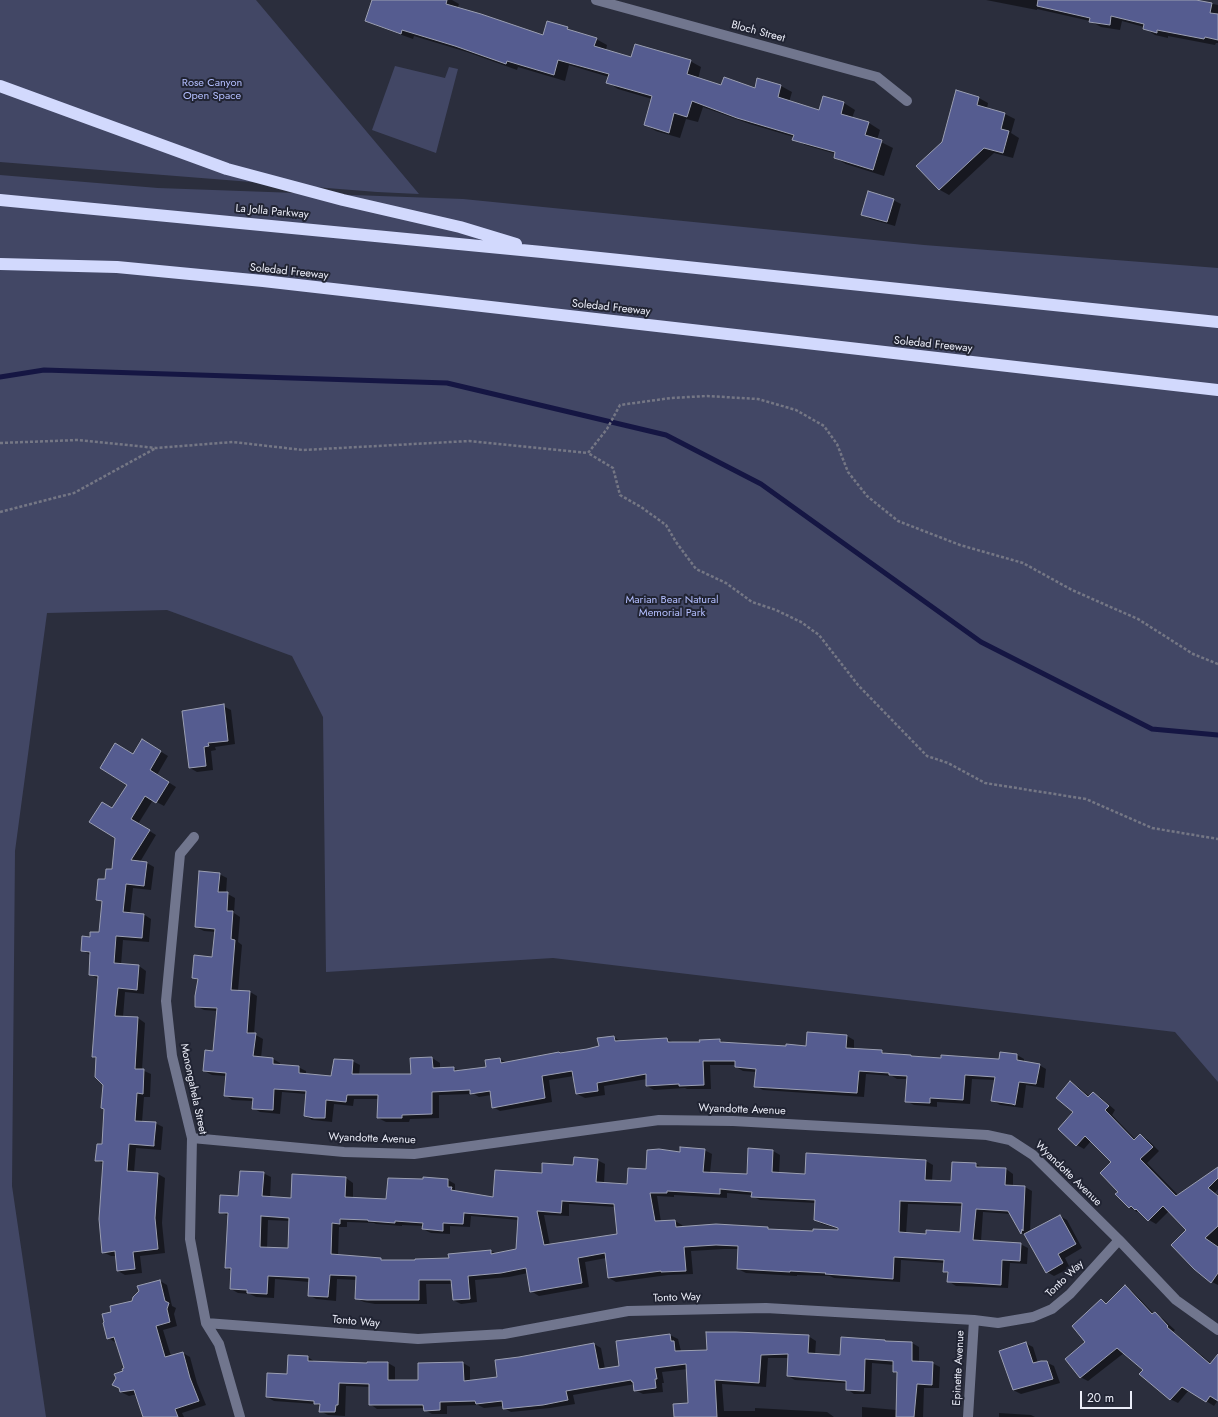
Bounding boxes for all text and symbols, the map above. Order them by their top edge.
street label: Bloch Street [730,18,786,46]
park label: Rose Canyon Open Space [182,76,242,102]
street label: La Jolla Parkway [235,202,309,222]
street label: Soledad Freeway [249,261,329,283]
street label: Soledad Freeway [571,297,651,319]
street label: Soledad Freeway [893,334,973,356]
park label: Marian Bear Natural Memorial Park [625,593,719,619]
street label: Monongahela Street [177,1042,209,1136]
street label: Wyandotte Avenue [698,1102,786,1118]
street label: Wyandotte Avenue [328,1131,416,1147]
street label: Wyandotte Avenue [1032,1139,1104,1209]
street label: Tonto Way [1043,1258,1087,1300]
street label: Tonto Way [653,1291,701,1305]
street label: Tonto Way [332,1313,380,1331]
street label: Epinette Avenue [950,1330,968,1406]
scale bar [1082,1383,1134,1409]
text: 20 m [1087,1389,1114,1407]

